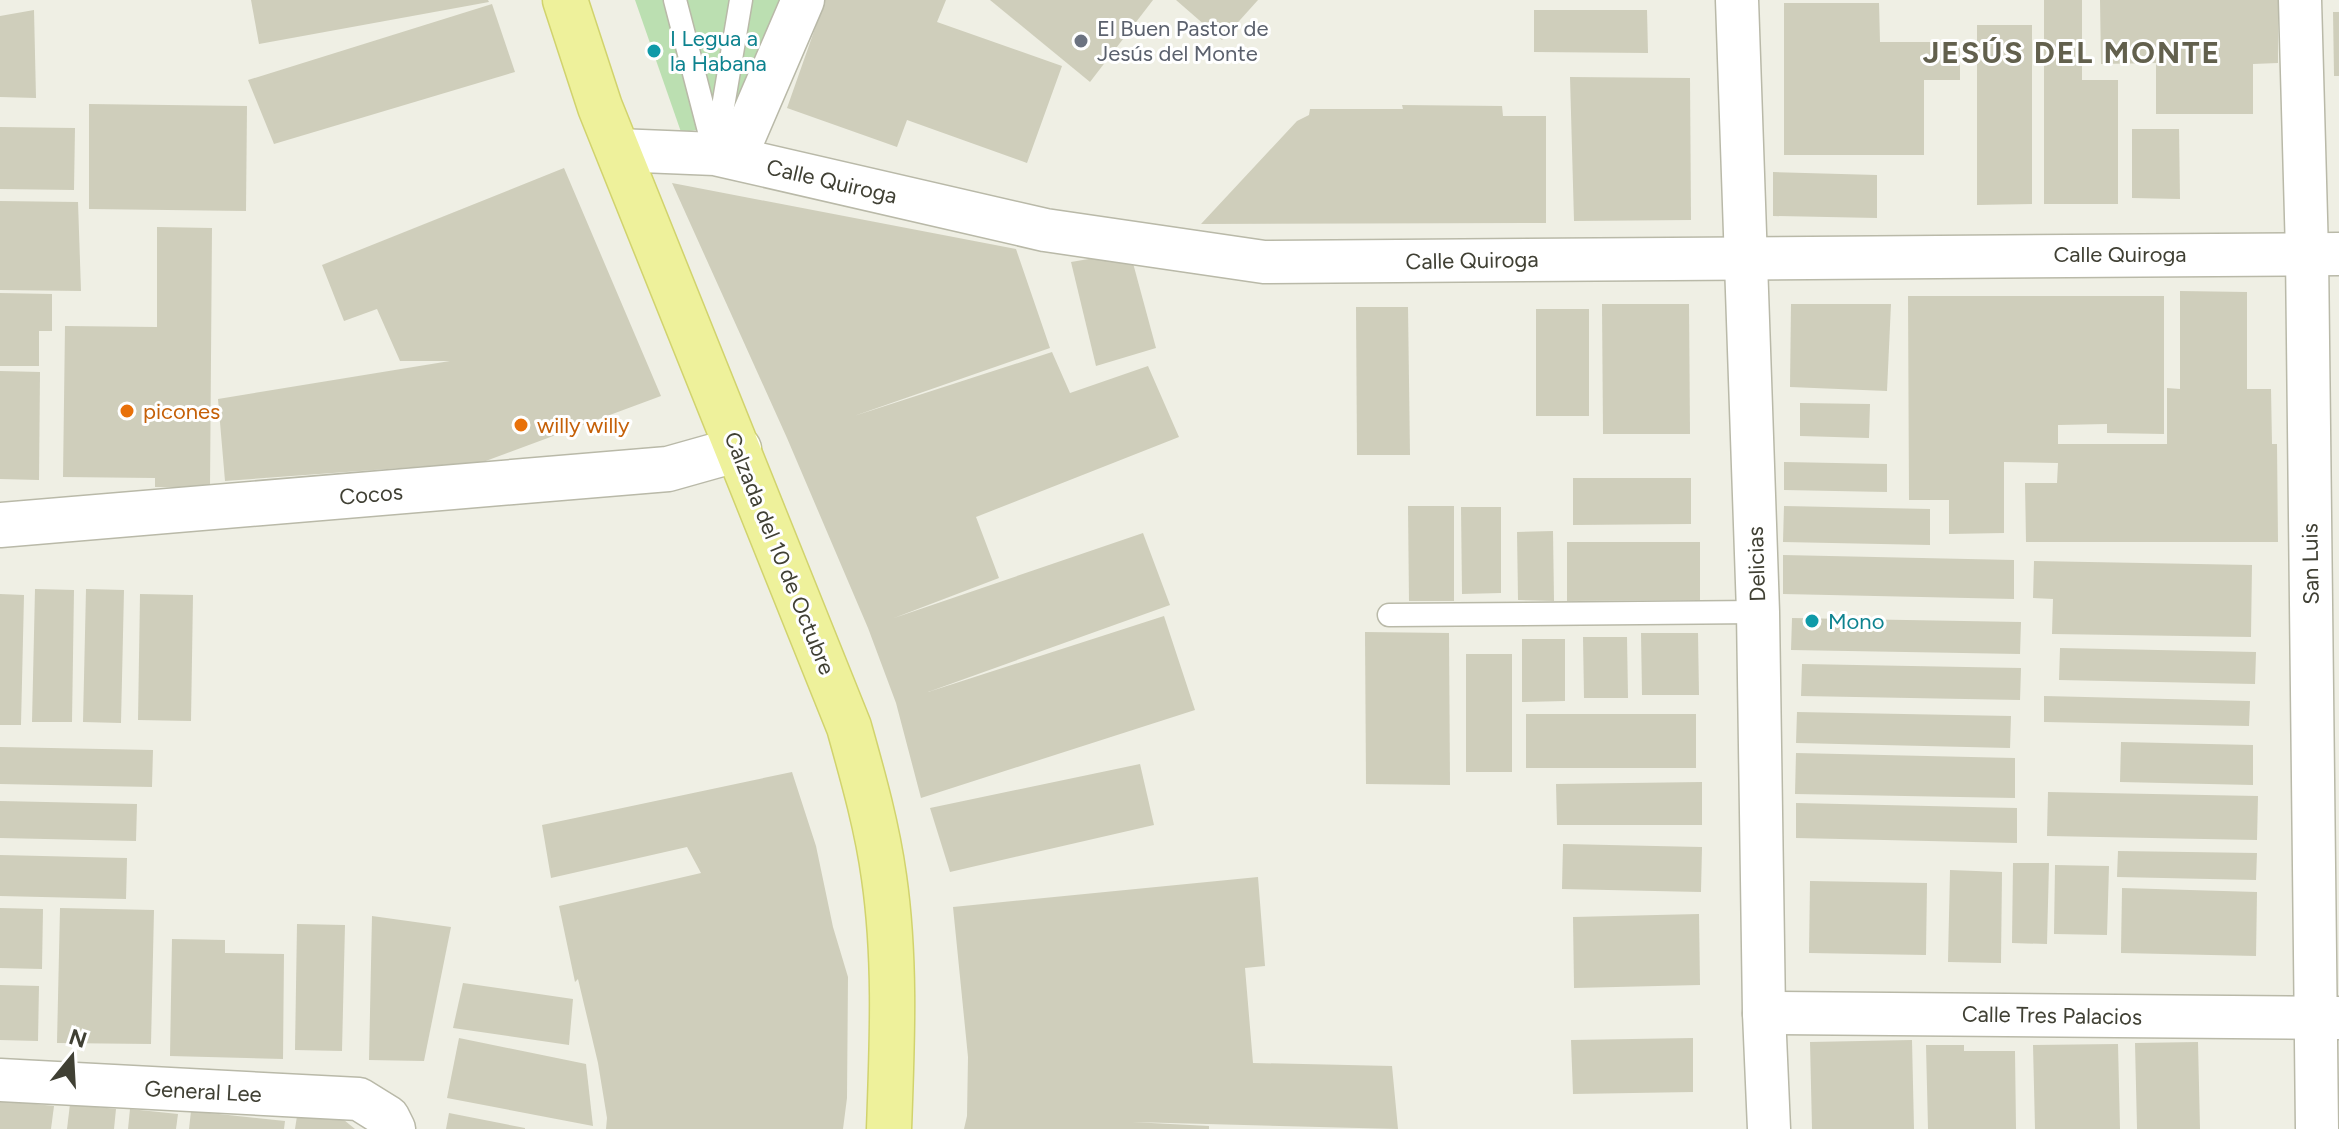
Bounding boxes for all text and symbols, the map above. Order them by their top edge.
place label: El Buen Pastor de Jesús del Monte [1097,15,1269,67]
place label: I Legua a la Habana [670,25,767,77]
marker: El Buen Pastor de Jesús del Monte [1072,32,1090,50]
district label: JESÚS DEL MONTE [1923,34,2221,71]
marker: I Legua a la Habana [645,42,663,60]
street label: Calle Quiroga [764,153,900,210]
street label: Calle Quiroga [2053,241,2187,268]
street label: Calle Quiroga [1405,246,1539,275]
place label: picones [143,398,220,425]
marker: picones [118,402,136,420]
place label: willy willy [537,412,630,439]
marker: willy willy [512,416,530,434]
street label: Calzada del 10 de Octubre [718,428,841,679]
street label: Cocos [338,478,404,511]
street label: San Luis [2296,523,2325,605]
street label: Delicias [1742,526,1771,602]
place label: Mono [1828,608,1884,635]
marker: Mono [1803,612,1821,630]
street label: Calle Tres Palacios [1962,1000,2142,1031]
north arrow [32,1017,112,1097]
text: N [66,1023,90,1054]
street label: General Lee [144,1075,262,1108]

